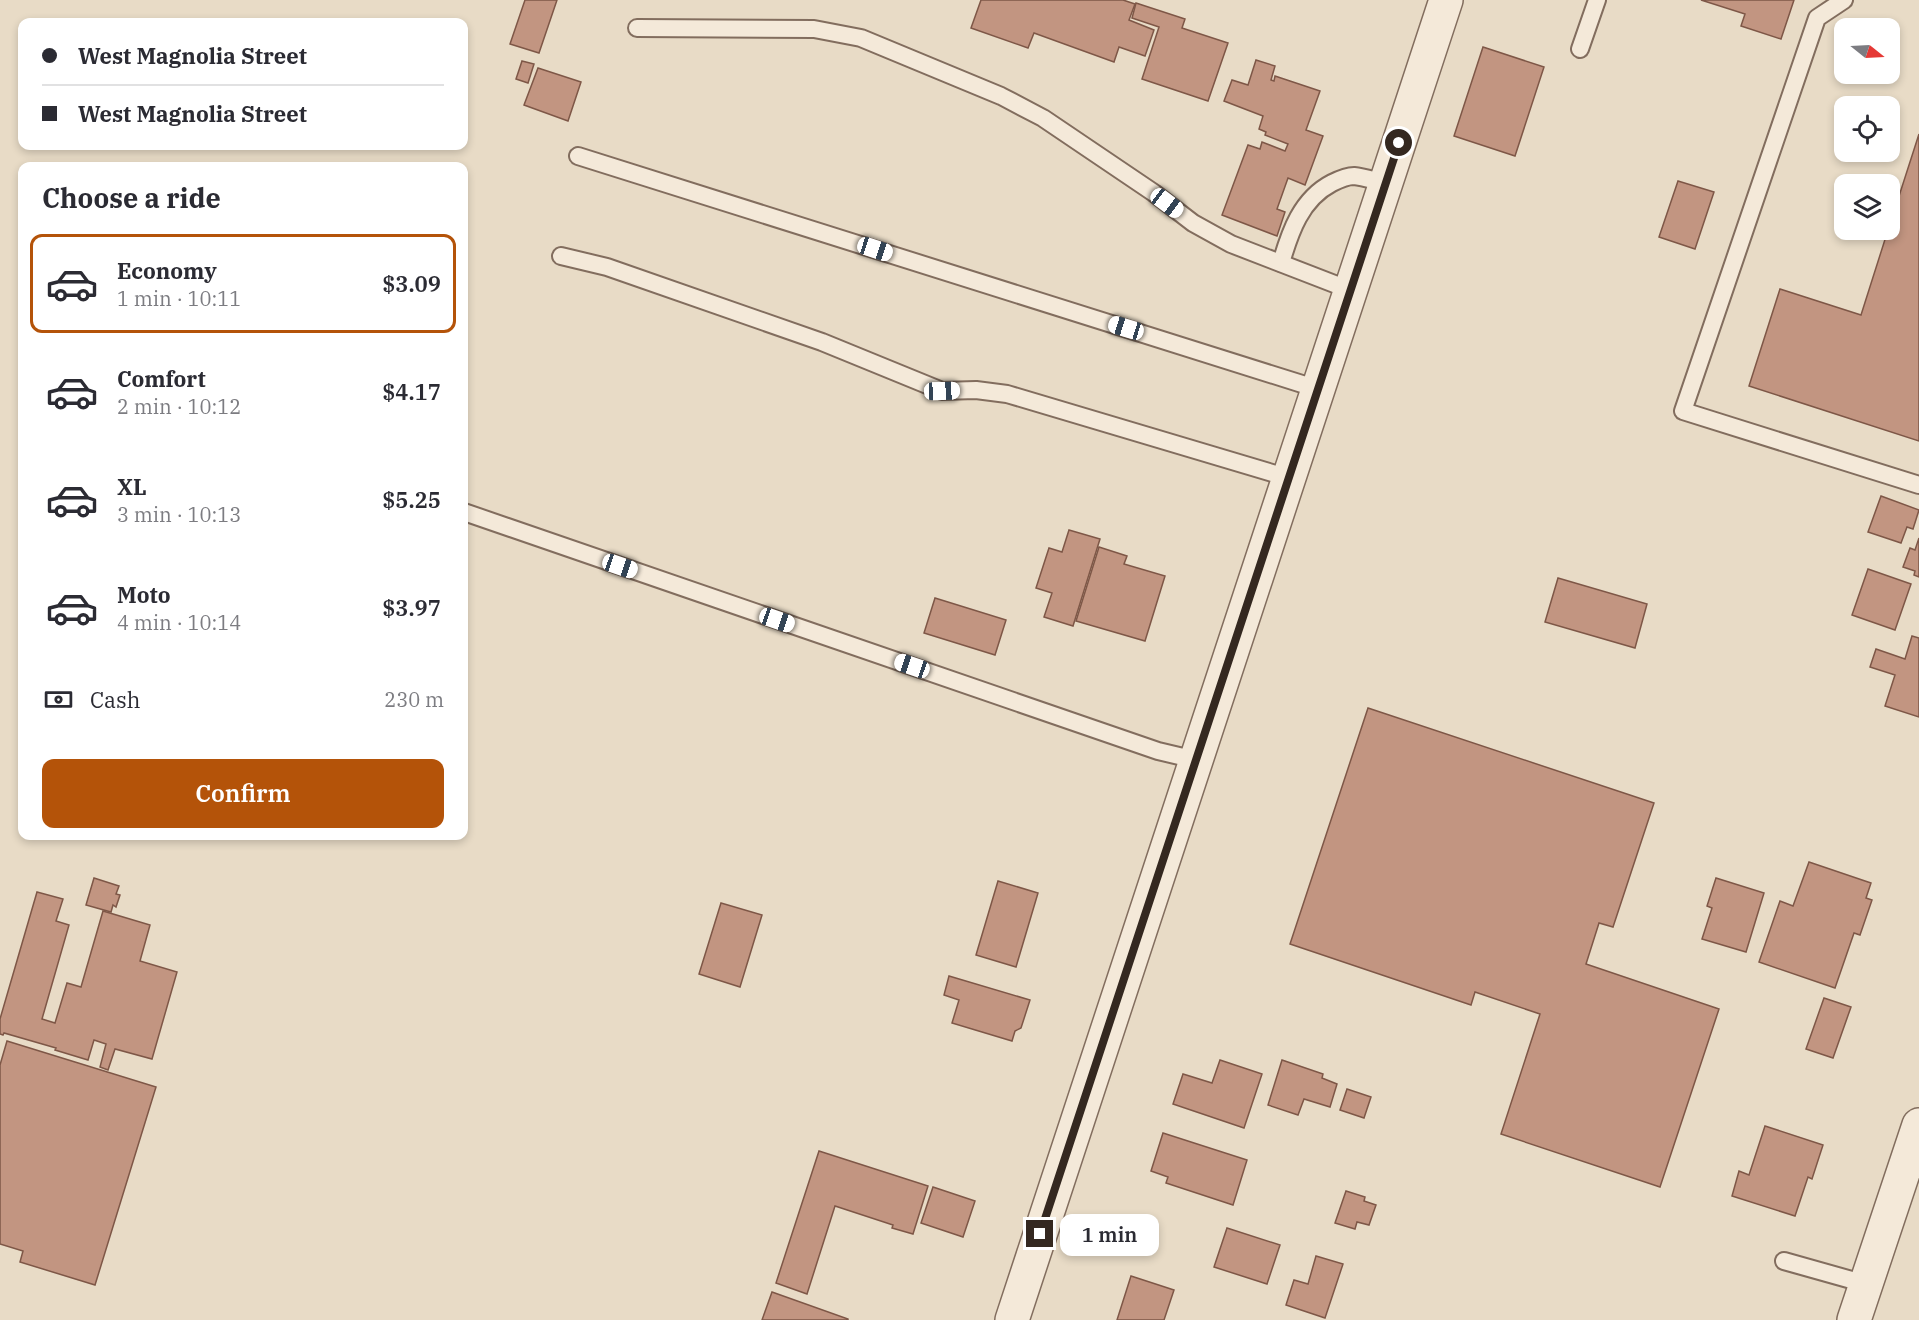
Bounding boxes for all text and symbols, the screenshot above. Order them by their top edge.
north arrow [1834,18,1900,84]
map controls [1834,18,1900,240]
text: West Magnolia Street [78,41,307,70]
button: locate [1834,96,1900,162]
text: West Magnolia Street [78,99,307,128]
route start [1385,129,1412,156]
button: layers [1834,174,1900,240]
text: Choose a ride [42,180,221,215]
car [1147,185,1187,221]
car [855,235,895,263]
text: Economy [117,256,217,285]
icon: car [45,257,99,311]
text: $3.09 [382,269,441,298]
text: 1 min · 10:11 [117,285,241,312]
car [1106,314,1146,342]
text: Comfort [117,364,206,393]
icon: car [45,365,99,419]
text: $4.17 [382,377,441,406]
car [924,381,960,401]
text: 2 min · 10:12 [117,393,241,420]
text: XL [117,472,147,501]
icon: car [45,473,99,527]
text: $5.25 [382,485,441,514]
text: 3 min · 10:13 [117,501,241,528]
car [600,552,640,580]
text: Moto [117,580,171,609]
icon: car [45,581,99,635]
text: $3.97 [382,593,441,622]
car [757,606,797,634]
text: 4 min · 10:14 [117,609,241,636]
car [892,652,932,680]
icon: cash [42,683,75,716]
text: Cash [90,685,141,714]
text: 230 m [384,686,444,713]
button: Confirm [42,759,444,828]
callout: 1 min [1061,1213,1160,1255]
route end [1026,1220,1053,1247]
text: 1 min [1082,1221,1137,1248]

